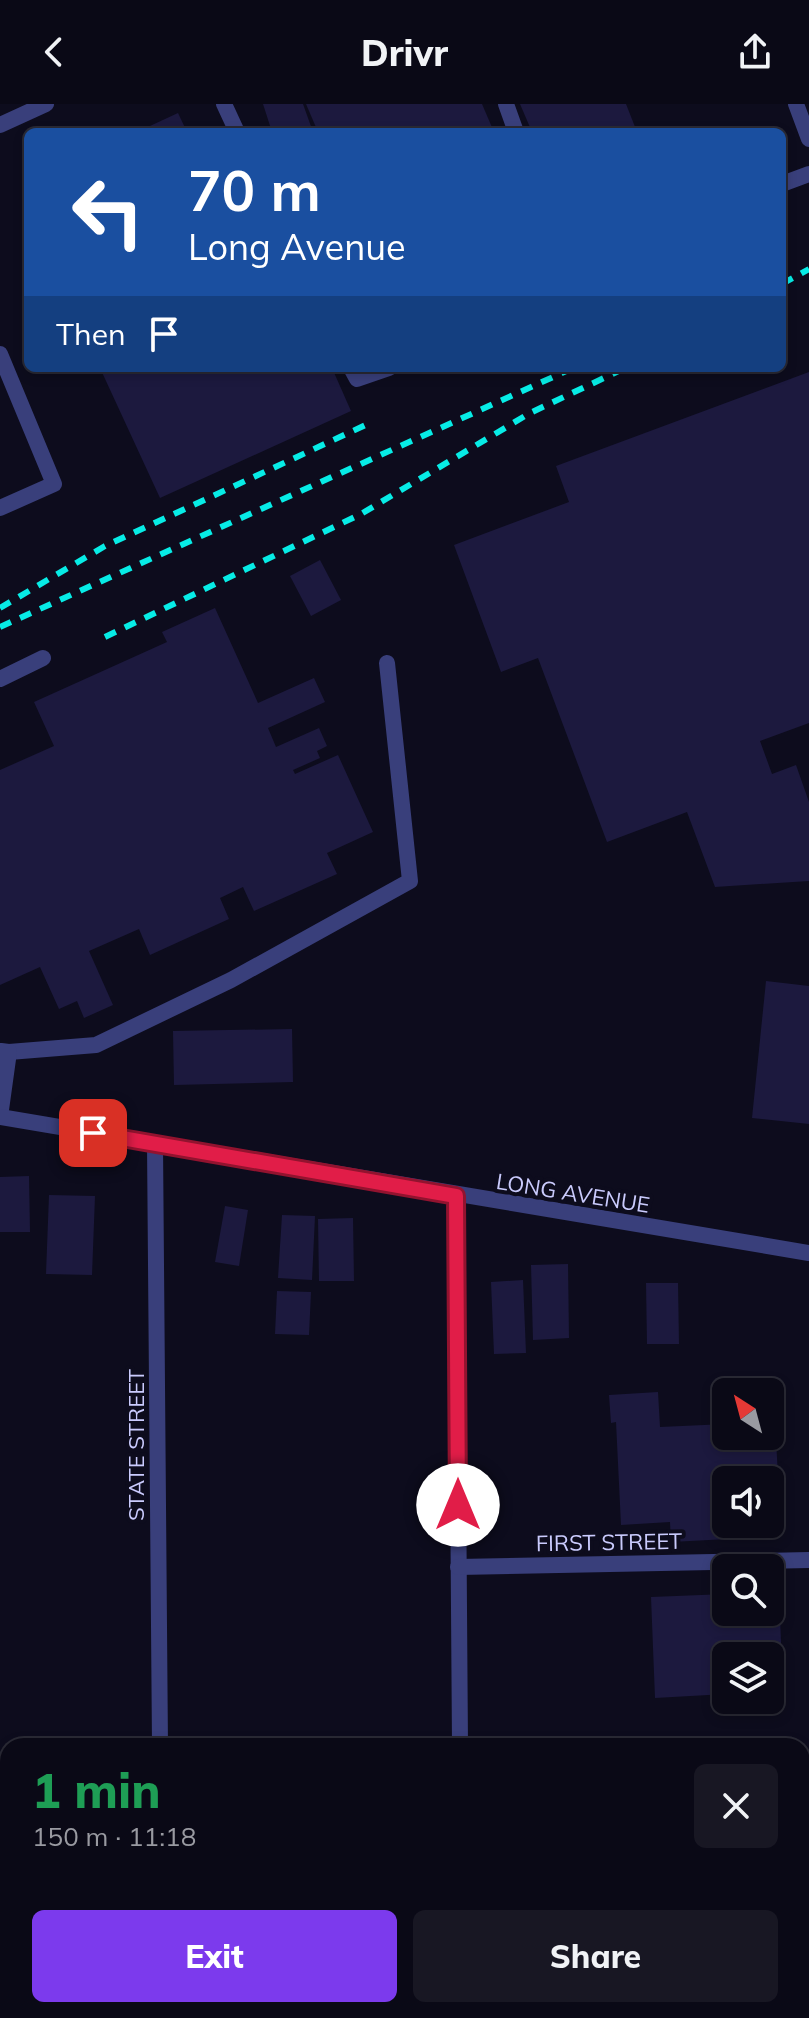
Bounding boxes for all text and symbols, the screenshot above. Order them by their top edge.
icon: back [32,30,76,74]
text: Drivr [361,30,448,75]
icon: share [733,30,777,74]
text: 70 m [188,155,321,225]
icon: left [56,160,160,264]
text: Long Avenue [188,224,406,269]
icon: arrive [142,312,186,356]
text: Then [56,315,126,353]
pin [59,1099,127,1167]
icon: arrive [71,1111,115,1155]
street label: LONG AVENUE [494,1167,652,1219]
street label: STATE STREET [122,1369,150,1521]
north arrow [712,1378,784,1450]
map controls [712,1378,784,1714]
position arrow [416,1463,500,1547]
button: sound [712,1466,784,1538]
street label: FIRST STREET [536,1527,682,1557]
button: search [712,1554,784,1626]
button: layers [712,1642,784,1714]
text: 1 min [32,1760,161,1820]
button: close [694,1764,778,1848]
text: 150 m · 11:18 [32,1820,196,1853]
button: Exit [32,1910,397,2002]
button: Share [413,1910,778,2002]

